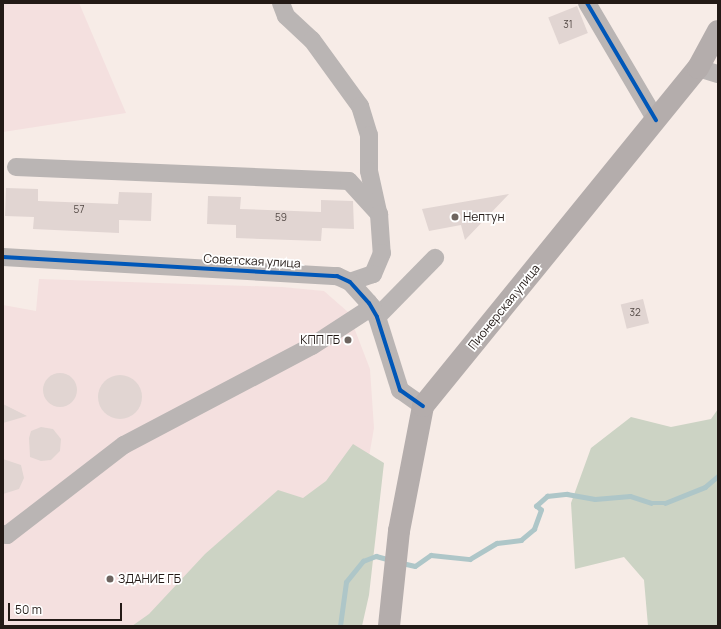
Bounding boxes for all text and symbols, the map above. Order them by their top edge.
house number: 31 [563,19,573,31]
house number: 57 [74,204,84,216]
place label: Нептун [463,210,504,224]
house number: 59 [275,212,287,224]
marker: Нептун [450,212,460,222]
street label: Советская улица [203,251,301,271]
street label: Пионерская улица [465,261,543,353]
house number: 32 [629,307,641,319]
place label: КПП ГБ [300,333,340,347]
marker: КПП ГБ [343,335,353,345]
place label: ЗДАНИЕ ГБ [118,572,181,586]
marker: ЗДАНИЕ ГБ [105,574,115,584]
scale bar [10,595,124,621]
text: 50 m [15,601,42,618]

